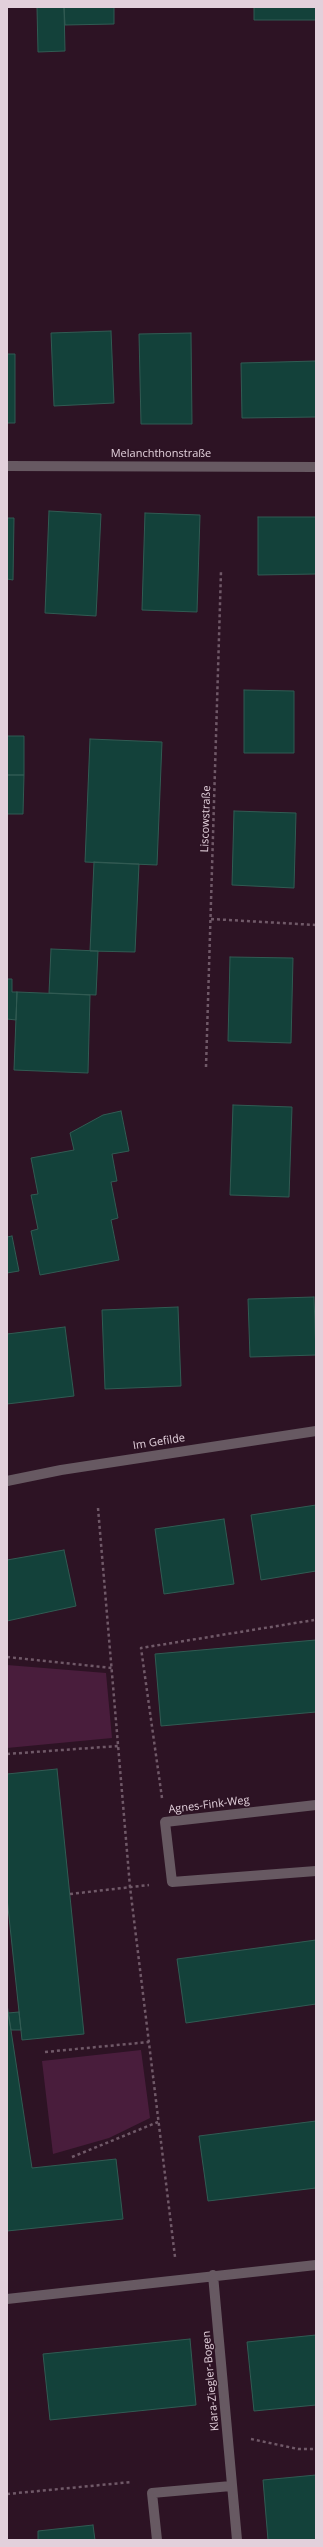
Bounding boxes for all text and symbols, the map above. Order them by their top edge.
street label: Melanchthonstraße [111,447,211,461]
street label: Liscowstraße [198,785,214,853]
street label: Im Gefilde [132,1431,186,1453]
street label: Agnes-Fink-Weg [168,1793,250,1817]
street label: Klara-Ziegler-Bogen [200,2330,222,2432]

